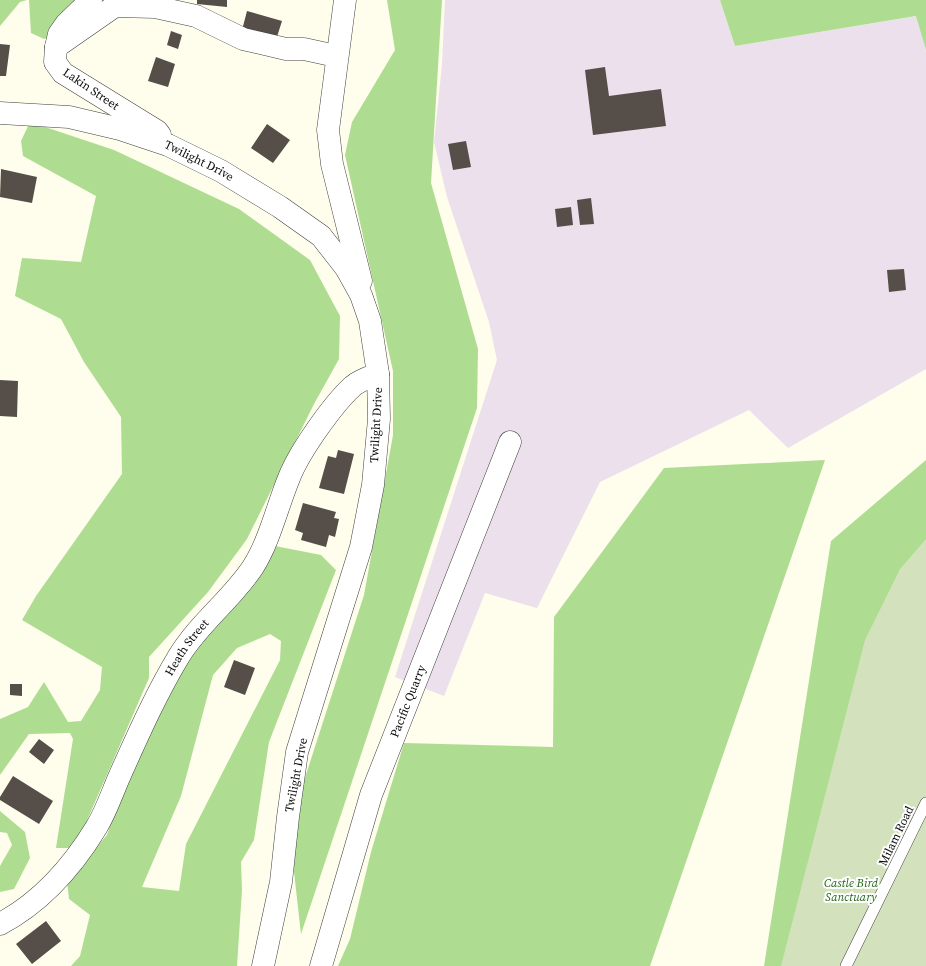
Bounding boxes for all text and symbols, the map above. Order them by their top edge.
street label: Lakin Street [60,64,122,114]
street label: Twilight Drive [162,137,237,185]
street label: Twilight Drive [366,387,386,463]
street label: Heath Street [161,615,212,679]
street label: Pacific Quarry [386,662,430,740]
street label: Twilight Drive [281,736,311,814]
street label: Milam Road [875,803,917,869]
park label: Castle Bird Sanctuary [824,875,879,905]

